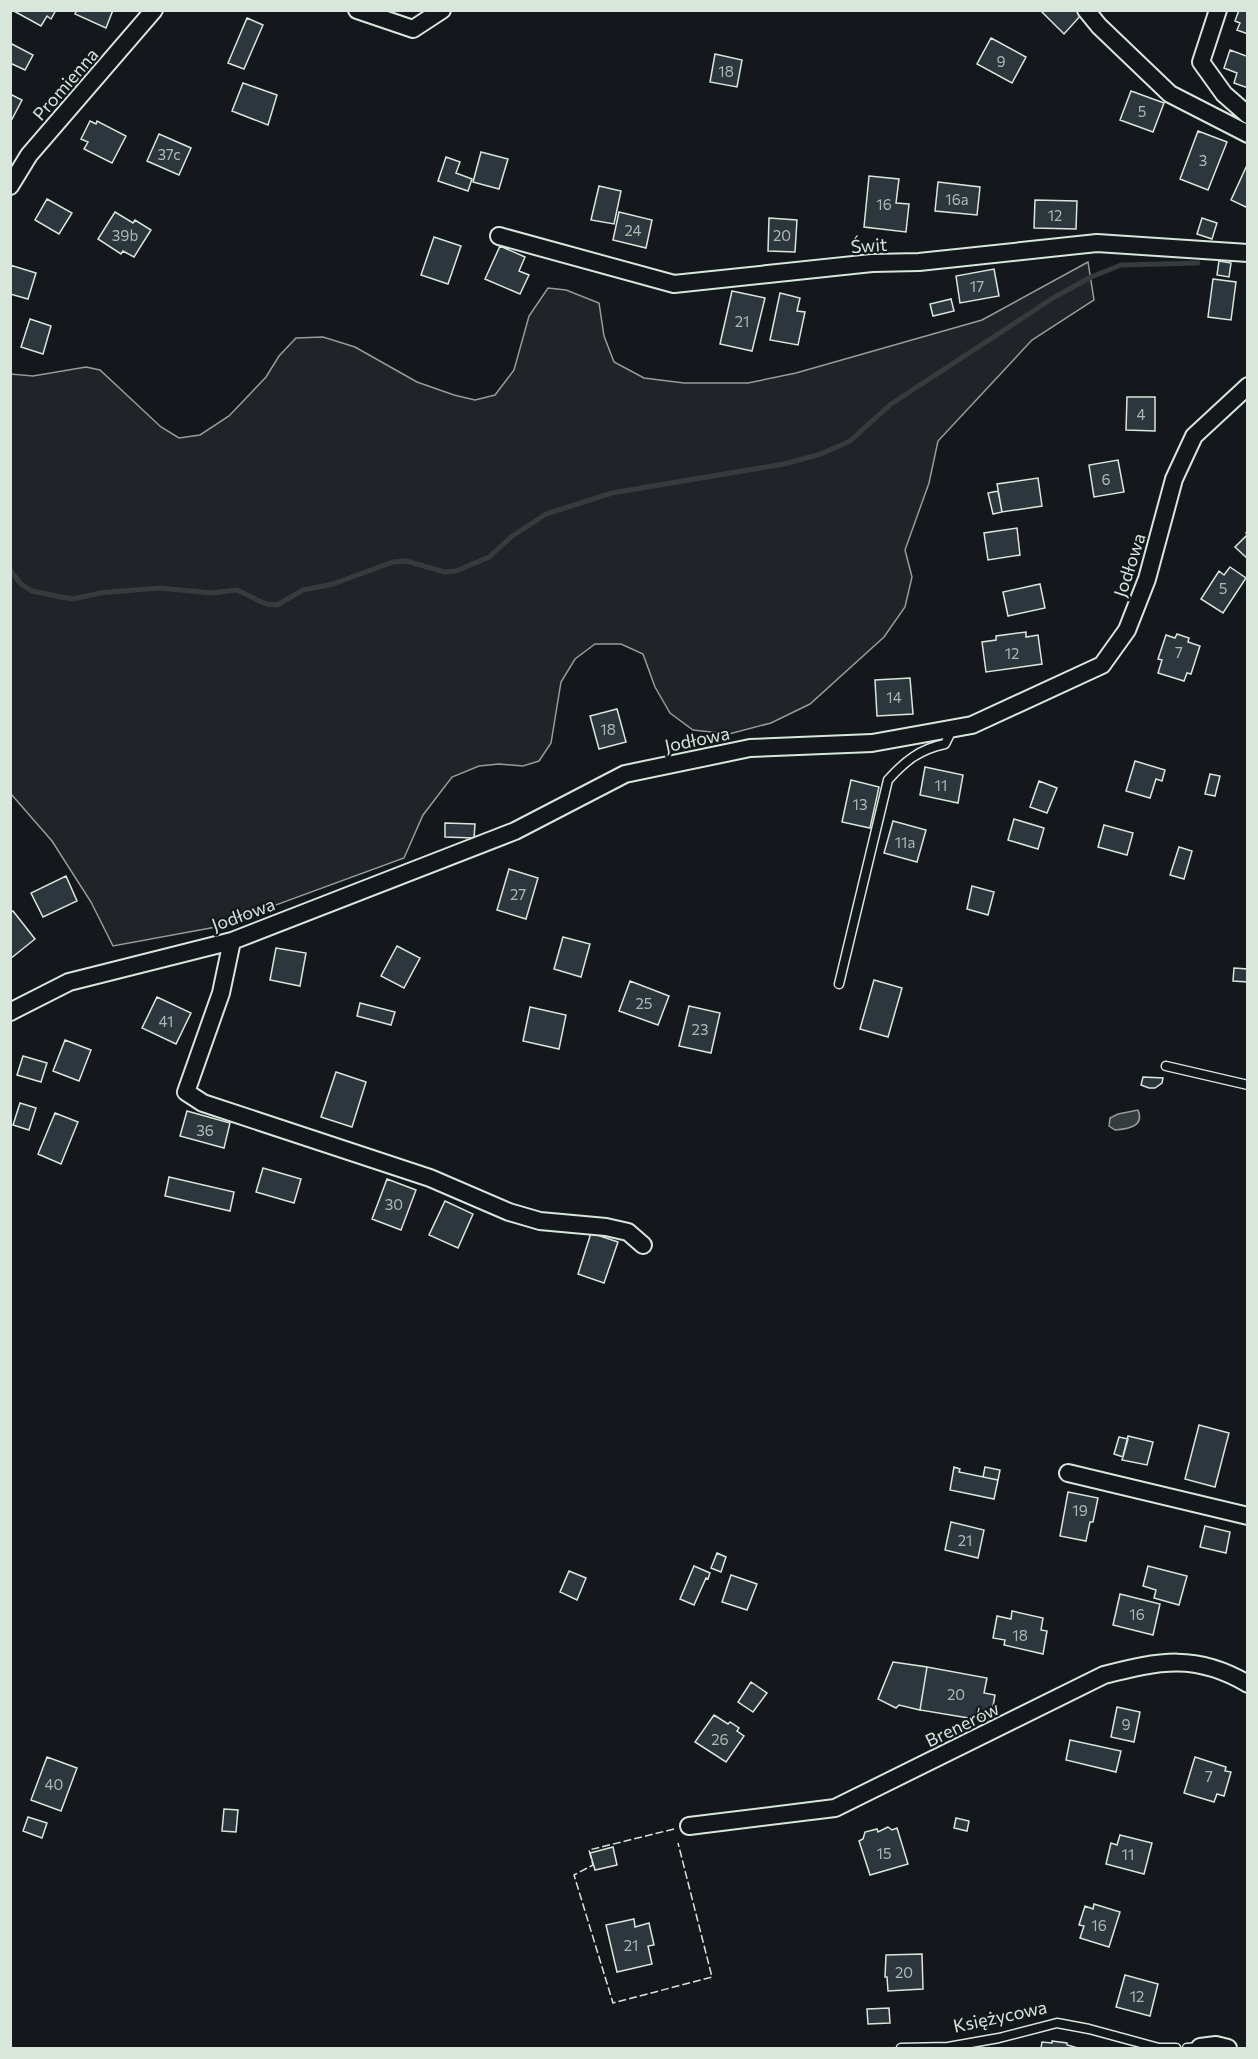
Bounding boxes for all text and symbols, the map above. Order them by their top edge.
street label: Promienna [28,43,102,125]
house number: 9 [996,52,1006,70]
house number: 18 [718,62,734,80]
house number: 5 [1138,102,1146,120]
house number: 37c [157,145,181,163]
house number: 3 [1199,151,1207,169]
house number: 16a [945,190,969,208]
house number: 16 [876,195,892,213]
house number: 12 [1048,206,1062,224]
house number: 24 [624,221,642,239]
house number: 39b [112,226,138,244]
house number: 20 [773,226,791,244]
street label: Świt [850,233,888,257]
house number: 17 [970,277,984,295]
house number: 21 [735,312,749,330]
house number: 4 [1137,405,1146,423]
house number: 6 [1101,470,1111,488]
street label: Jodłowa [1108,530,1150,600]
house number: 5 [1219,579,1227,597]
house number: 7 [1175,643,1183,661]
house number: 12 [1005,644,1019,662]
house number: 14 [886,688,902,706]
house number: 18 [600,720,616,738]
street label: Jodłowa [662,721,732,757]
house number: 11 [935,776,947,794]
house number: 13 [853,795,867,813]
house number: 11a [895,833,915,851]
house number: 27 [510,885,526,903]
street label: Jodłowa [208,892,278,936]
house number: 25 [636,994,652,1012]
house number: 41 [159,1012,173,1030]
house number: 23 [692,1020,708,1038]
house number: 36 [196,1121,214,1139]
house number: 30 [385,1195,403,1213]
house number: 19 [1072,1501,1088,1519]
house number: 21 [958,1531,972,1549]
house number: 16 [1129,1605,1145,1623]
house number: 18 [1012,1626,1028,1644]
house number: 20 [947,1685,965,1703]
street label: Brenerów [921,1697,1003,1751]
house number: 9 [1121,1715,1131,1733]
house number: 26 [711,1730,729,1748]
house number: 7 [1205,1767,1213,1785]
house number: 40 [45,1775,63,1793]
house number: 15 [876,1844,892,1862]
house number: 11 [1122,1845,1134,1863]
house number: 16 [1091,1916,1107,1934]
house number: 21 [624,1936,638,1954]
house number: 20 [895,1963,913,1981]
house number: 12 [1130,1987,1144,2005]
street label: Księżycowa [951,1995,1049,2037]

